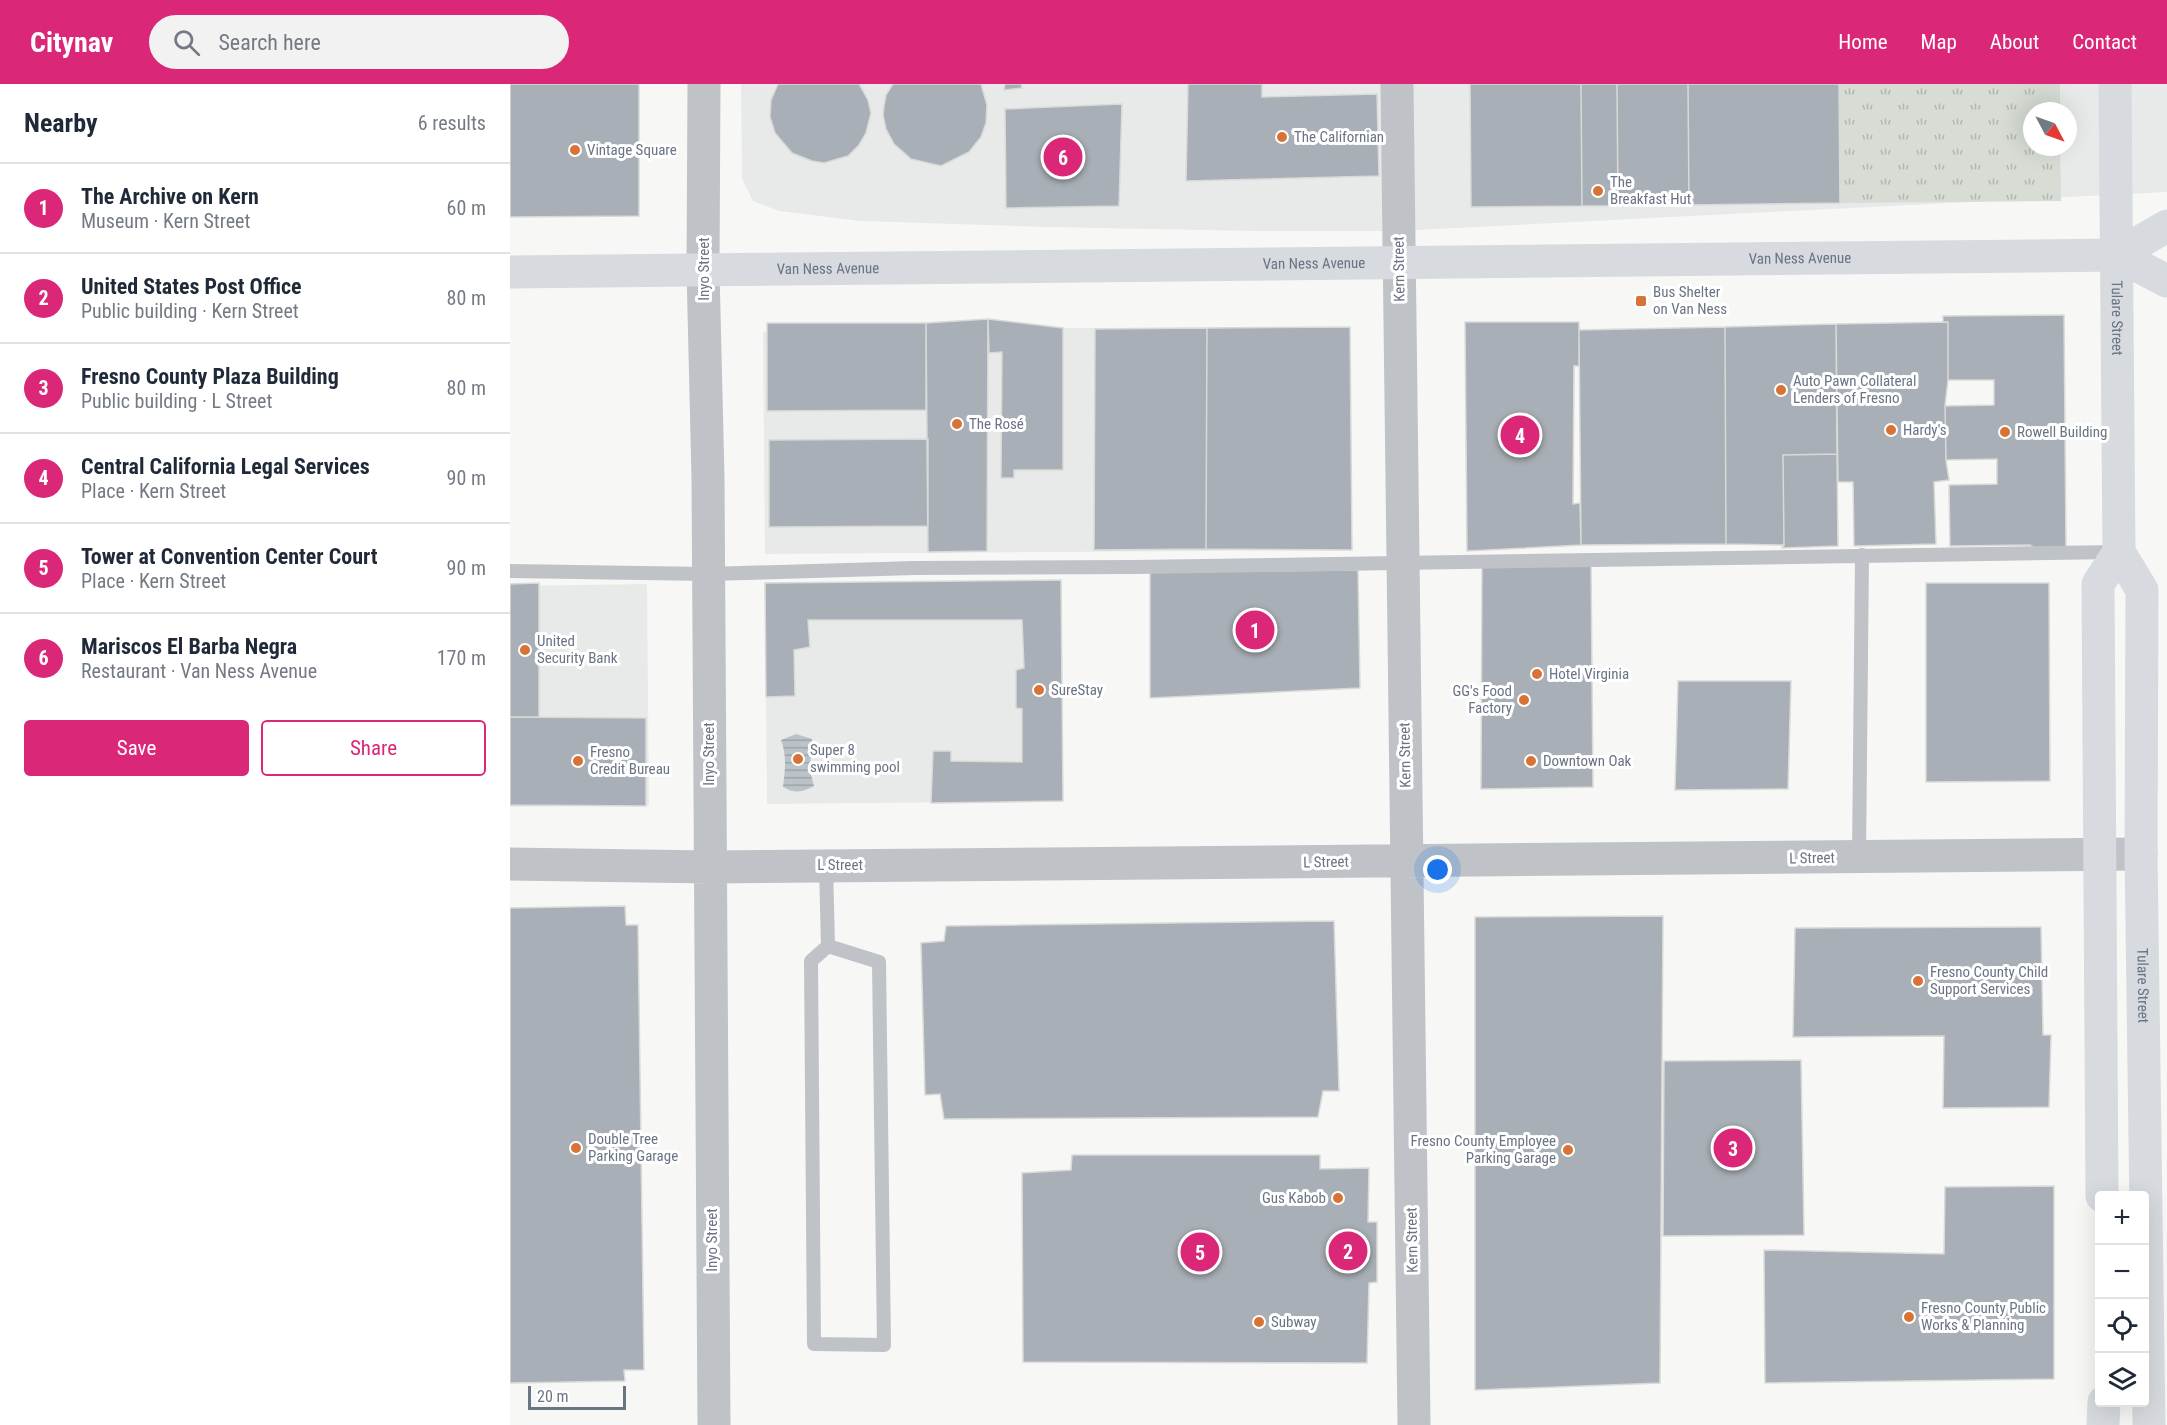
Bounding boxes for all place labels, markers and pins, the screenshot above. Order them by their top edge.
place label: The Californian [1294,128,1384,146]
marker: The Californian [1275,130,1289,144]
pin: 6 [1044,134,1082,180]
place label: Vintage Square [587,141,677,159]
marker: Vintage Square [568,143,582,157]
place label: The Breakfast Hut [1610,173,1691,208]
marker: The Breakfast Hut [1591,184,1605,198]
place label: Bus Shelter on Van Ness [1653,283,1727,318]
marker: Bus Shelter on Van Ness [1634,294,1648,308]
place label: Auto Pawn Collateral Lenders of Fresno [1793,372,1916,407]
marker: Auto Pawn Collateral Lenders of Fresno [1774,383,1788,397]
pin: 4 [1500,412,1540,458]
place label: The Rosé [969,415,1024,433]
marker: The Rosé [950,417,964,431]
place label: Hardy's [1903,421,1947,439]
marker: Hardy's [1884,423,1898,437]
place label: Rowell Building [2017,423,2107,441]
marker: Rowell Building [1998,425,2012,439]
pin: 1 [1236,608,1274,652]
place label: United Security Bank [537,632,618,667]
marker: United Security Bank [518,643,532,657]
place label: Hotel Virginia [1549,665,1629,683]
marker: Hotel Virginia [1530,667,1544,681]
place label: SureStay [1051,681,1103,699]
place label: GG's Food Factory [1452,682,1512,717]
marker: SureStay [1032,683,1046,697]
marker: GG's Food Factory [1517,693,1531,707]
place label: Super 8 swimming pool [810,741,900,776]
place label: Fresno Credit Bureau [590,743,670,778]
marker: Super 8 swimming pool [791,752,805,766]
place label: Downtown Oak [1543,752,1632,770]
marker: Fresno Credit Bureau [571,754,585,768]
marker: Downtown Oak [1524,754,1538,768]
place label: Fresno County Child Support Services [1930,963,2048,998]
marker: Fresno County Child Support Services [1911,974,1925,988]
pin: 3 [1714,1126,1752,1170]
place label: Double Tree Parking Garage [588,1130,678,1165]
place label: Fresno County Employee Parking Garage [1411,1132,1556,1167]
marker: Double Tree Parking Garage [569,1141,583,1155]
marker: Fresno County Employee Parking Garage [1561,1143,1575,1157]
place label: Gus Kabob [1262,1189,1326,1207]
marker: Gus Kabob [1331,1191,1345,1205]
pin: 2 [1328,1228,1368,1274]
pin: 5 [1180,1230,1220,1274]
place label: Fresno County Public Works & Planning [1921,1299,2046,1334]
marker: Fresno County Public Works & Planning [1902,1310,1916,1324]
place label: Subway [1271,1313,1317,1331]
marker: Subway [1252,1315,1266,1329]

